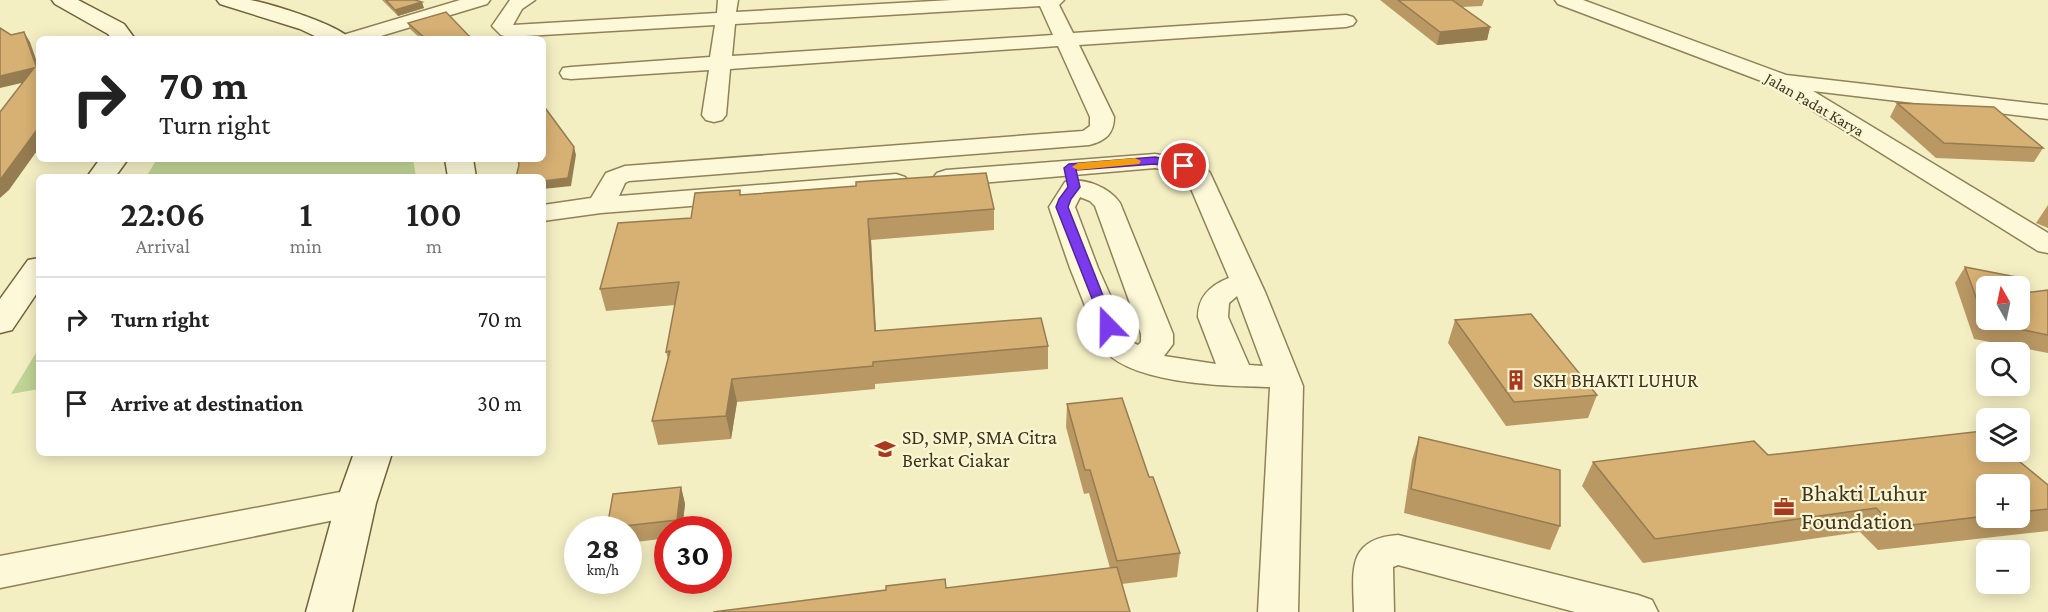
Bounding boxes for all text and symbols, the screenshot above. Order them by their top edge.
icon: right [60,60,138,138]
text: 70 m [159,61,248,108]
street label: Jalan Padat Karya [1760,68,1868,141]
text: Turn right [159,110,270,140]
pin [1158,140,1209,191]
icon: arrive [1167,149,1200,182]
text: 22:06 [120,194,206,234]
text: 1 [299,194,312,234]
text: 100 [406,194,462,234]
text: Arrival [136,235,190,257]
text: min [290,235,322,257]
text: m [426,235,442,257]
north arrow [1976,276,2030,330]
map controls [1976,276,2030,594]
position arrow [1076,294,1140,358]
icon: right [60,303,93,336]
text: Turn right [111,307,209,332]
text: 70 m [478,307,522,332]
button: search [1976,342,2030,396]
building icon: SKH BHAKTI LUHUR [1504,368,1528,392]
place label: SKH BHAKTI LUHUR [1533,369,1699,391]
icon: arrive [60,387,93,420]
text: Arrive at destination [111,391,303,416]
text: 30 m [477,391,522,416]
button: layers [1976,408,2030,462]
place label: SD, SMP, SMA Citra Berkat Ciakar [902,426,1057,471]
school or university icon: SD, SMP, SMA Citra Berkat Ciakar [873,437,897,461]
button: + [1976,474,2030,528]
place label: Bhakti Luhur Foundation [1801,479,1927,534]
office icon: Bhakti Luhur Foundation [1772,495,1796,519]
speed limit sign: 30 [654,516,732,594]
text: 28 [587,531,619,564]
button: − [1976,540,2030,594]
text: km/h [587,562,619,578]

